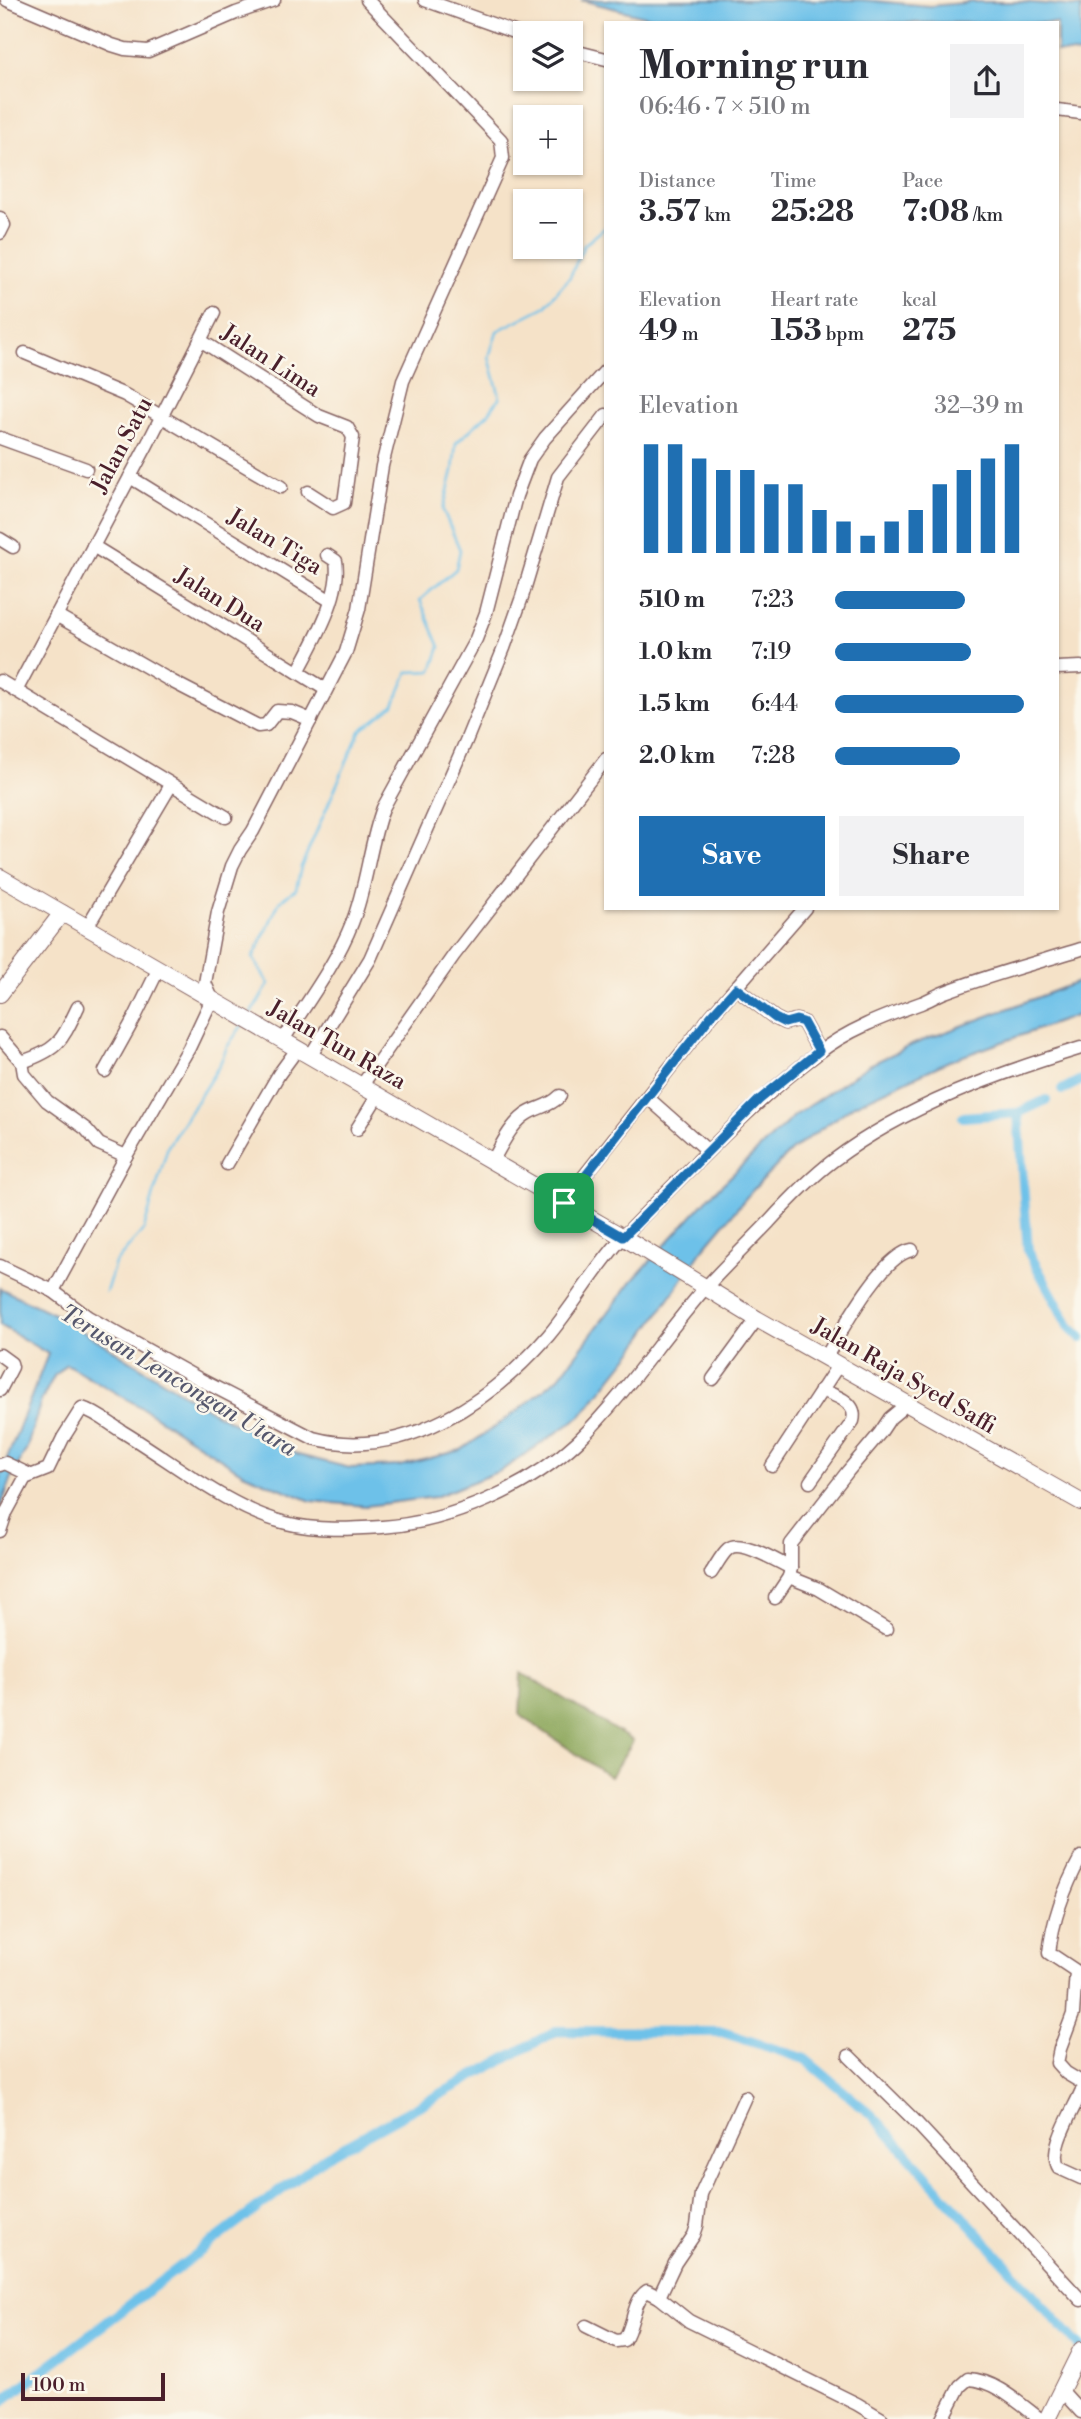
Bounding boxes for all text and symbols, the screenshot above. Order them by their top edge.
map controls [513,21,583,259]
button: layers [513,21,583,91]
text: Morning run [639,43,869,90]
button: share [950,44,1024,118]
text: 06:46 · 7 × 510 m [639,93,811,121]
button: + [513,105,583,175]
text: Distance [639,169,716,193]
text: Time [771,169,816,193]
text: Pace [902,169,943,193]
button: − [513,189,583,259]
text: 3.57 [639,193,701,231]
text: 25:28 [771,193,854,231]
text: 7:08 [902,193,969,231]
text: km [701,203,731,227]
text: /km [969,203,1003,227]
text: Elevation [639,288,721,312]
text: Heart rate [771,288,858,312]
text: kcal [902,288,937,312]
text: 49 [639,312,678,350]
text: 153 [771,312,822,350]
text: 275 [902,312,956,350]
street label: Jalan Lima [215,318,326,404]
text: m [678,322,699,346]
text: bpm [822,322,864,346]
street label: Jalan Satu [85,392,159,499]
text: Elevation [639,392,739,420]
text: 32–39 m [934,392,1024,420]
street label: Jalan Tiga [222,502,328,581]
street label: Jalan Dua [169,561,271,639]
text: 510 m [639,586,705,614]
text: 7:23 [751,586,794,614]
text: 1.0 km [639,638,712,666]
text: 7:19 [751,638,791,666]
text: 1.5 km [639,690,710,718]
text: 6:44 [751,690,798,718]
text: 2.0 km [639,742,715,770]
text: 7:28 [751,742,795,770]
button: Save [639,816,825,896]
button: Share [839,816,1024,896]
street label: Jalan Tun Raza [262,994,411,1096]
pin [534,1173,594,1233]
icon: arrive [545,1184,583,1222]
water label: Terusan Lencongan Utara [54,1298,302,1464]
street label: Jalan Raja Syed Saffi [806,1311,1002,1440]
scale bar [21,2370,164,2402]
text: 100 m [32,2373,85,2397]

